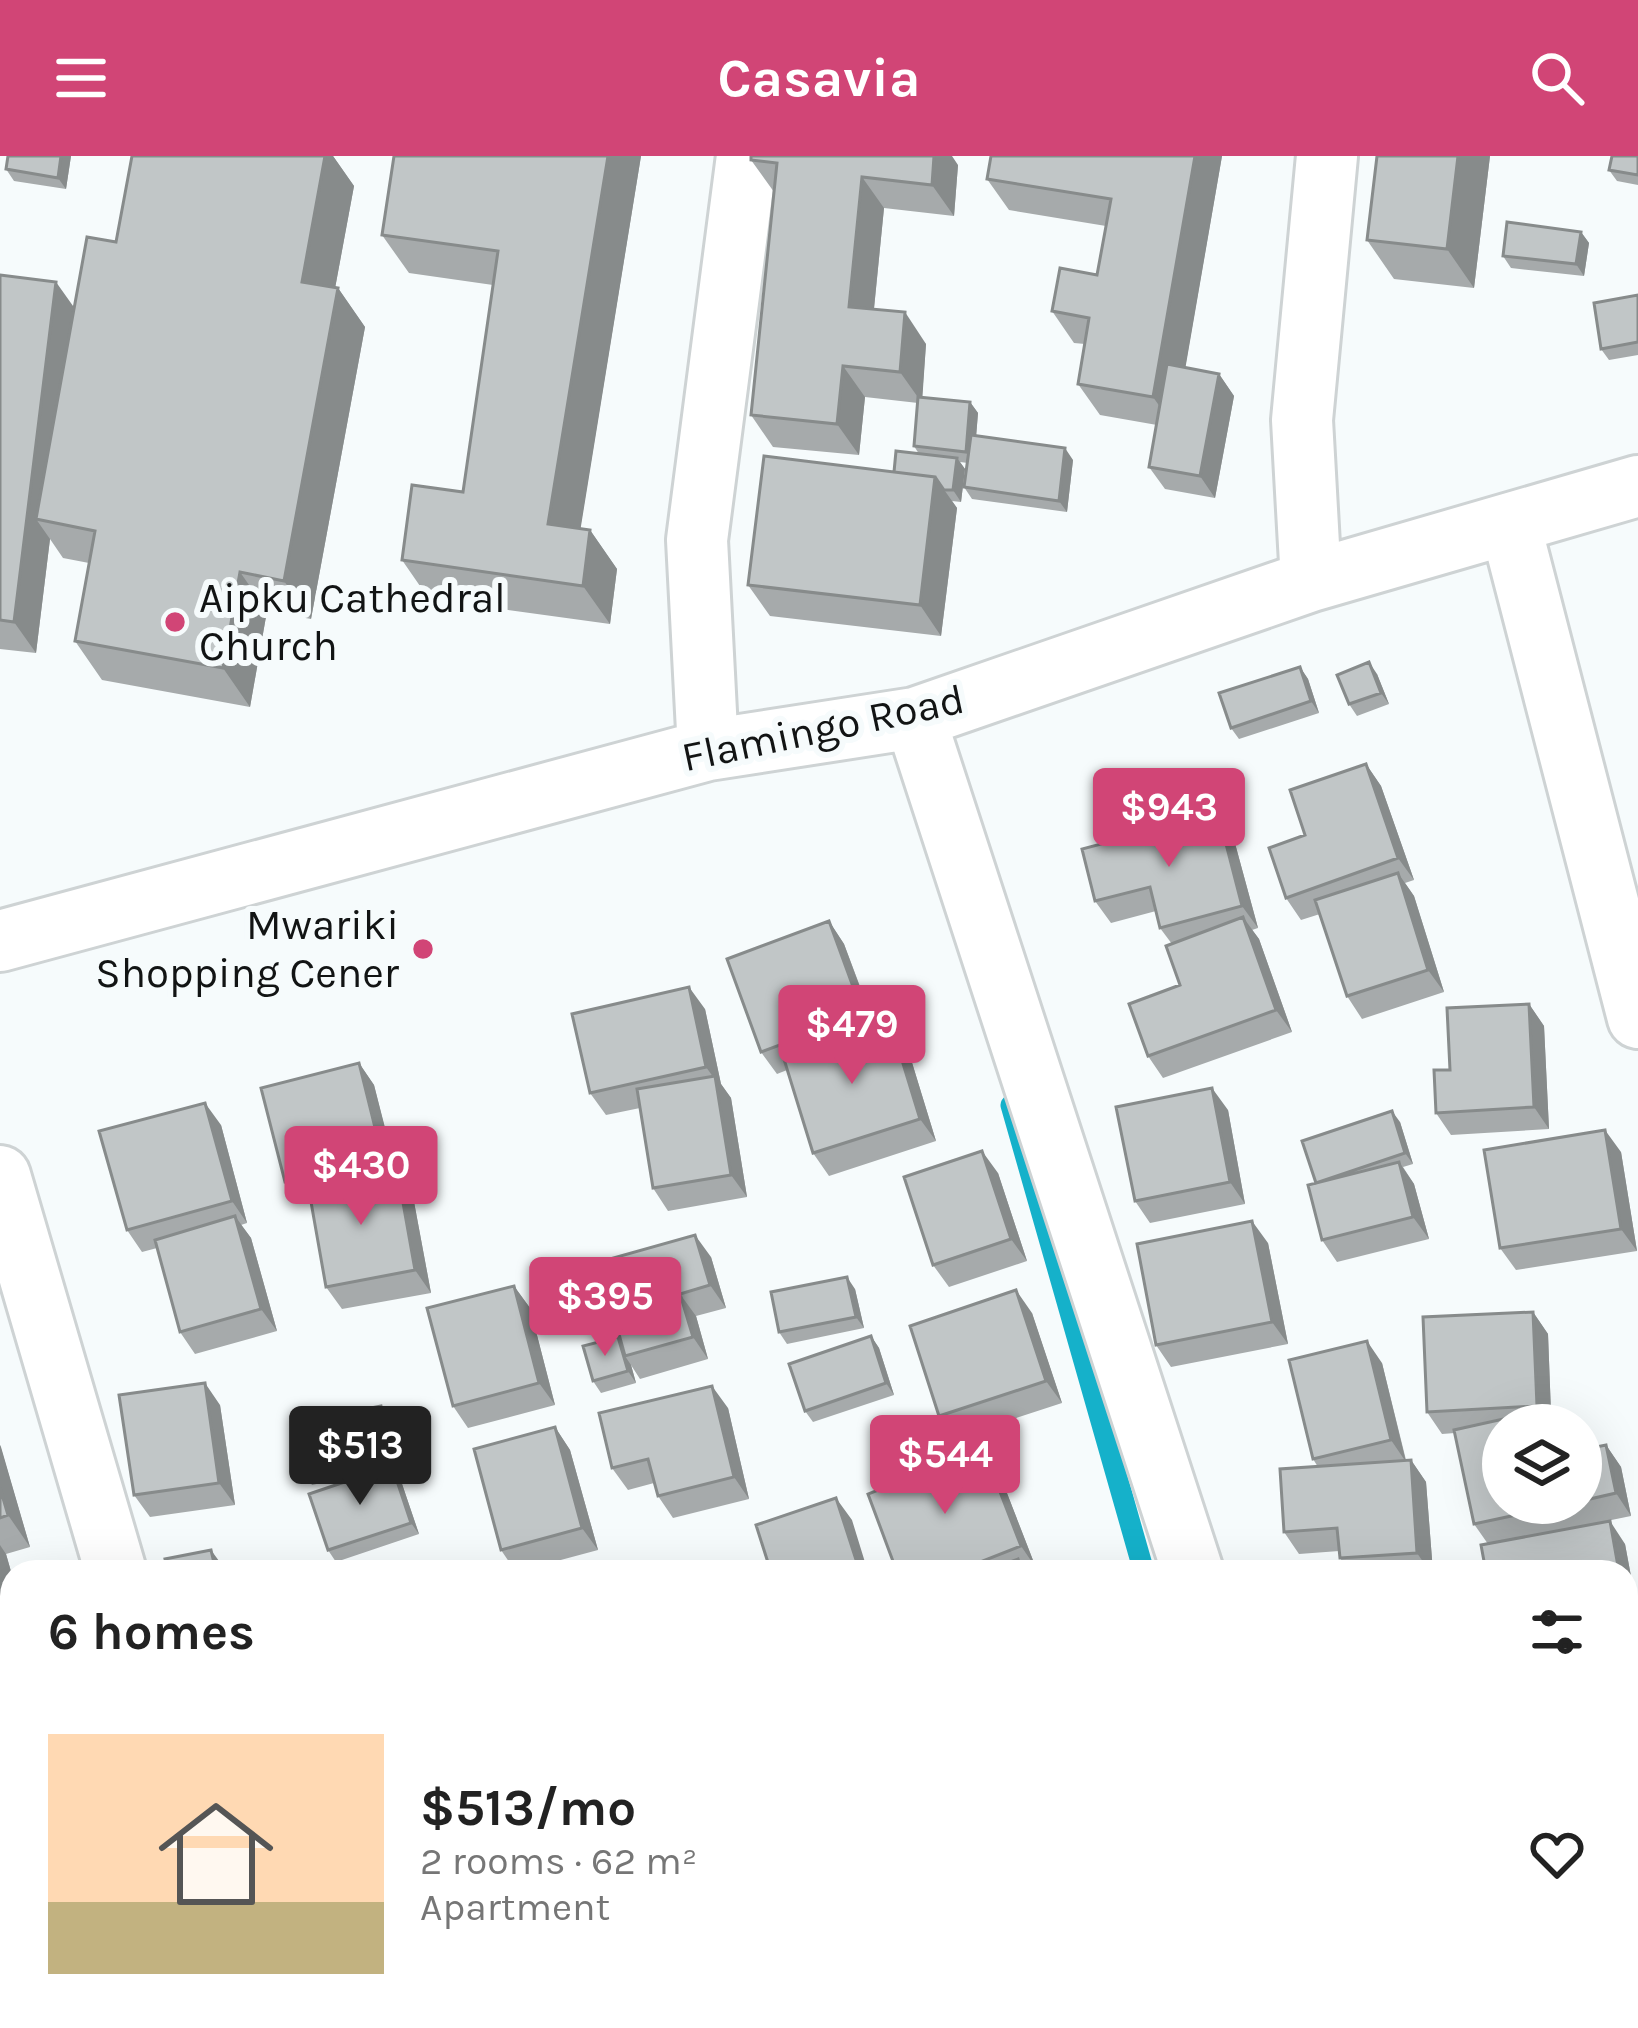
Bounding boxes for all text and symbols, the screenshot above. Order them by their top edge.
icon: menu [48,45,114,111]
icon: search [1524,45,1590,111]
text: Casavia [717,46,921,110]
place label: Aipku Cathedral Church [199,573,506,671]
marker: Aipku Cathedral Church [162,609,188,635]
street label: Flamingo Road [677,674,969,782]
pin: $943 [1098,768,1240,870]
text: $943 [1120,784,1218,830]
place label: Mwariki Shopping Cener [95,900,400,998]
marker: Mwariki Shopping Cener [410,936,436,962]
pin: $479 [781,985,923,1087]
text: $479 [805,1001,899,1047]
pin: $430 [290,1126,432,1228]
text: $430 [311,1142,411,1188]
pin: $395 [534,1257,676,1359]
text: $395 [556,1273,654,1319]
map controls [1482,1404,1602,1524]
button: layers [1482,1404,1602,1524]
pin: $513 [289,1406,431,1508]
pin: $544 [874,1415,1016,1517]
text: $513 [316,1422,404,1468]
text: $544 [897,1431,993,1477]
icon: filters [1524,1599,1590,1665]
text: 6 homes [48,1602,255,1662]
text: $513/mo [420,1778,636,1838]
icon: home [144,1782,288,1926]
icon: heart [1524,1821,1590,1887]
text: 2 rooms · 62 m² [420,1838,697,1884]
text: Apartment [420,1884,610,1930]

